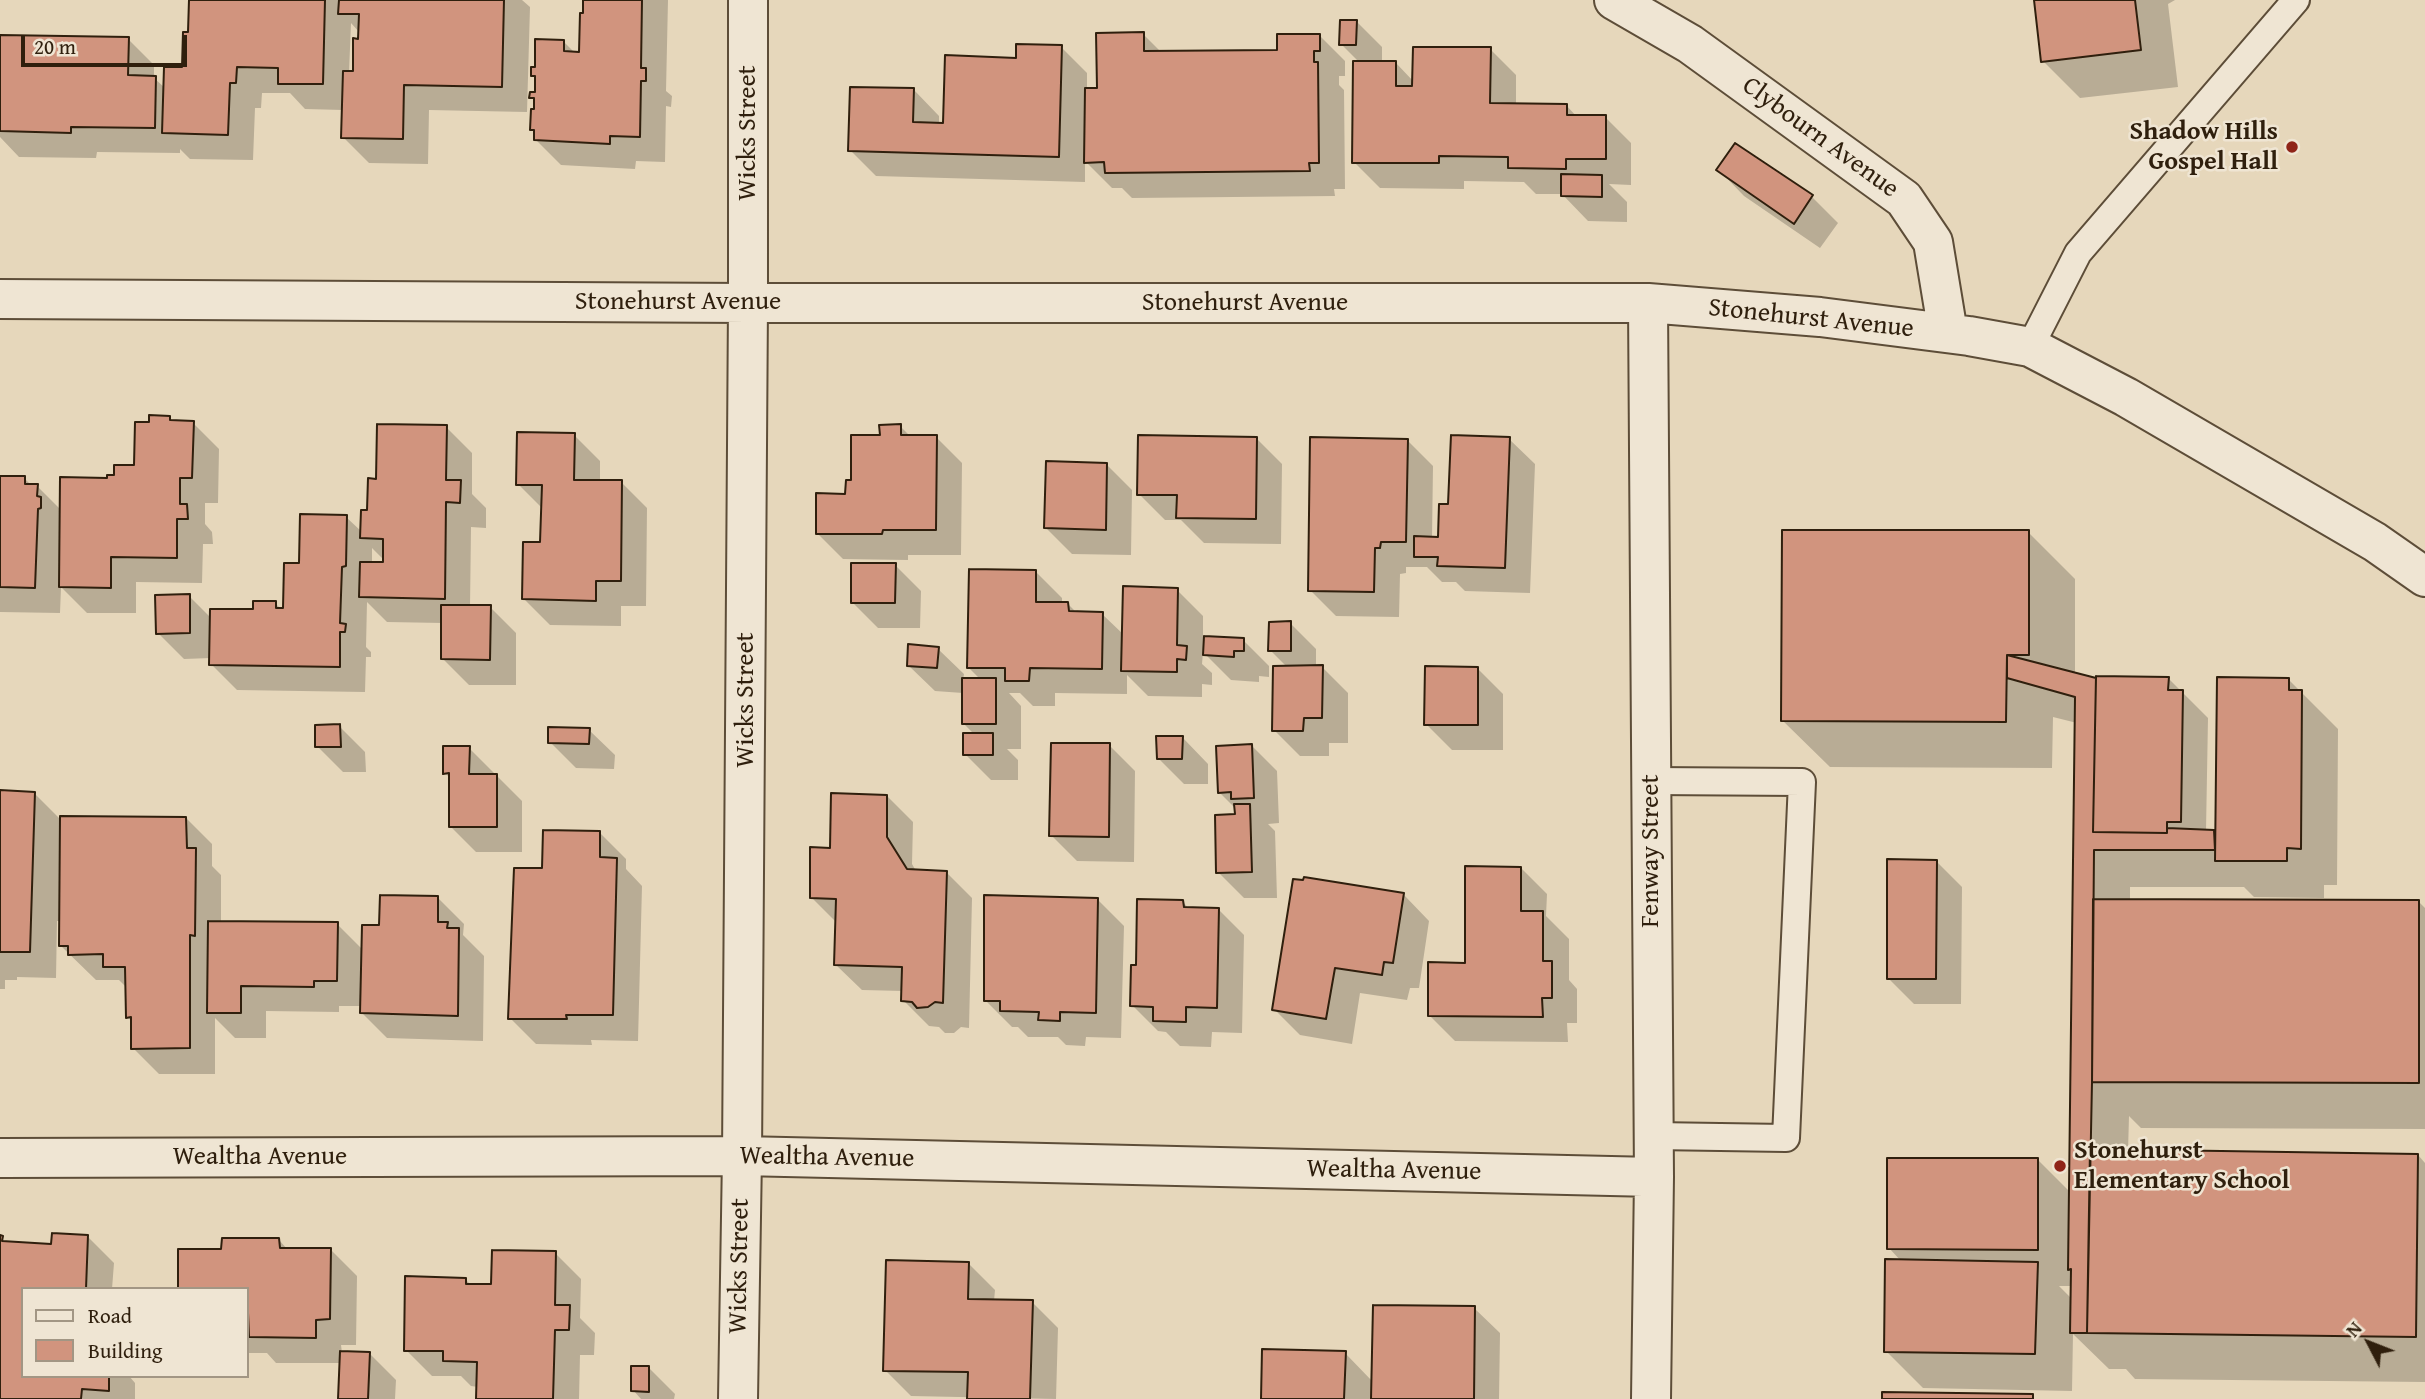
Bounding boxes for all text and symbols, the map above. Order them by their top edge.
scale bar [24,21,191,65]
text: 20 m [34,31,76,62]
street label: Wicks Street [732,65,764,201]
street label: Clybourn Avenue [1736,71,1904,205]
place label: Shadow Hills Gospel Hall [2129,116,2278,178]
marker: Shadow Hills Gospel Hall [2284,139,2300,155]
street label: Stonehurst Avenue [575,286,781,318]
street label: Stonehurst Avenue [1142,287,1348,319]
street label: Stonehurst Avenue [1707,293,1915,345]
street label: Wicks Street [730,632,762,768]
street label: Fenway Street [1635,774,1667,928]
place label: Stonehurst Elementary School [2074,1135,2290,1196]
street label: Wealtha Avenue [173,1141,347,1173]
street label: Wealtha Avenue [739,1141,915,1175]
street label: Wealtha Avenue [1306,1154,1482,1188]
marker: Stonehurst Elementary School [2052,1158,2068,1174]
street label: Wicks Street [723,1198,757,1334]
legend [21,1287,248,1378]
text: Road [88,1300,132,1331]
north arrow [2334,1308,2404,1378]
text: N [2339,1315,2368,1343]
text: Building [88,1335,162,1366]

